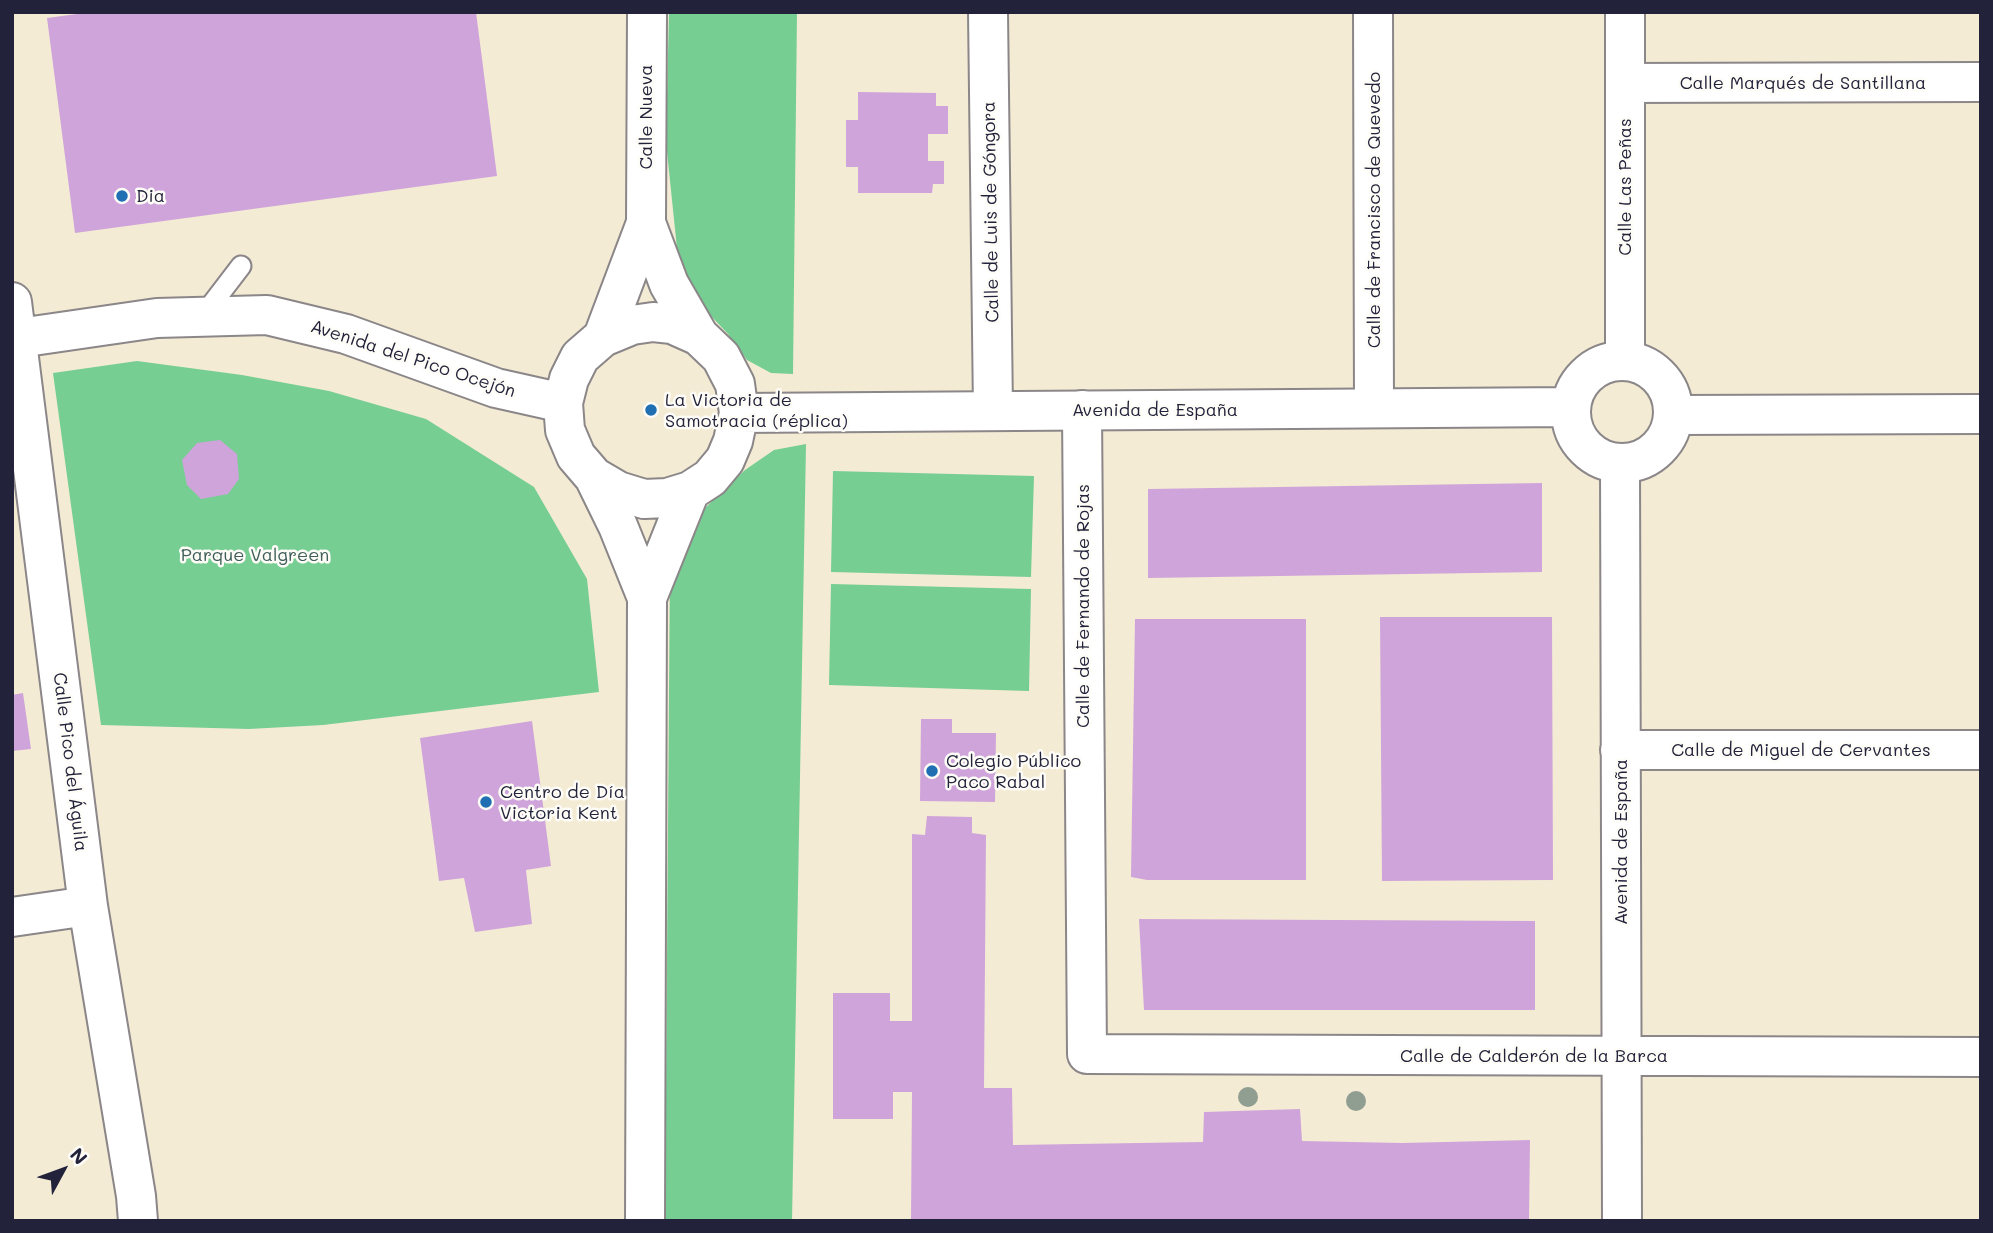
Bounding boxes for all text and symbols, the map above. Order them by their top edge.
street label: Calle Nueva [635,64,657,170]
street label: Calle de Francisco de Quevedo [1363,72,1385,348]
street label: Calle Marqués de Santillana [1680,72,1926,94]
street label: Calle de Luis de Góngora [978,101,1004,323]
street label: Calle Las Peñas [1614,118,1636,256]
place label: Dia [136,185,165,207]
marker: Dia [114,188,130,204]
street label: Avenida del Pico Ocejón [308,316,518,402]
place label: La Victoria de Samotracia (réplica) [665,389,848,432]
street label: Avenida de España [1072,399,1238,421]
marker: La Victoria de Samotracia (réplica) [643,402,659,418]
street label: Calle de Fernando de Rojas [1072,484,1094,728]
park label: Parque Valgreen [181,544,329,566]
street label: Calle Pico del Águila [48,671,92,853]
street label: Calle de Miguel de Cervantes [1671,739,1931,761]
place label: Colegio Público Paco Rabal [946,750,1081,792]
street label: Avenida de España [1610,759,1632,925]
marker: Colegio Público Paco Rabal [924,763,940,779]
place label: Centro de Día Victoria Kent [500,781,625,824]
marker: Centro de Día Victoria Kent [478,794,494,810]
street label: Calle de Calderón de la Barca [1400,1045,1668,1067]
north arrow [28,1135,98,1205]
text: N [65,1142,93,1170]

